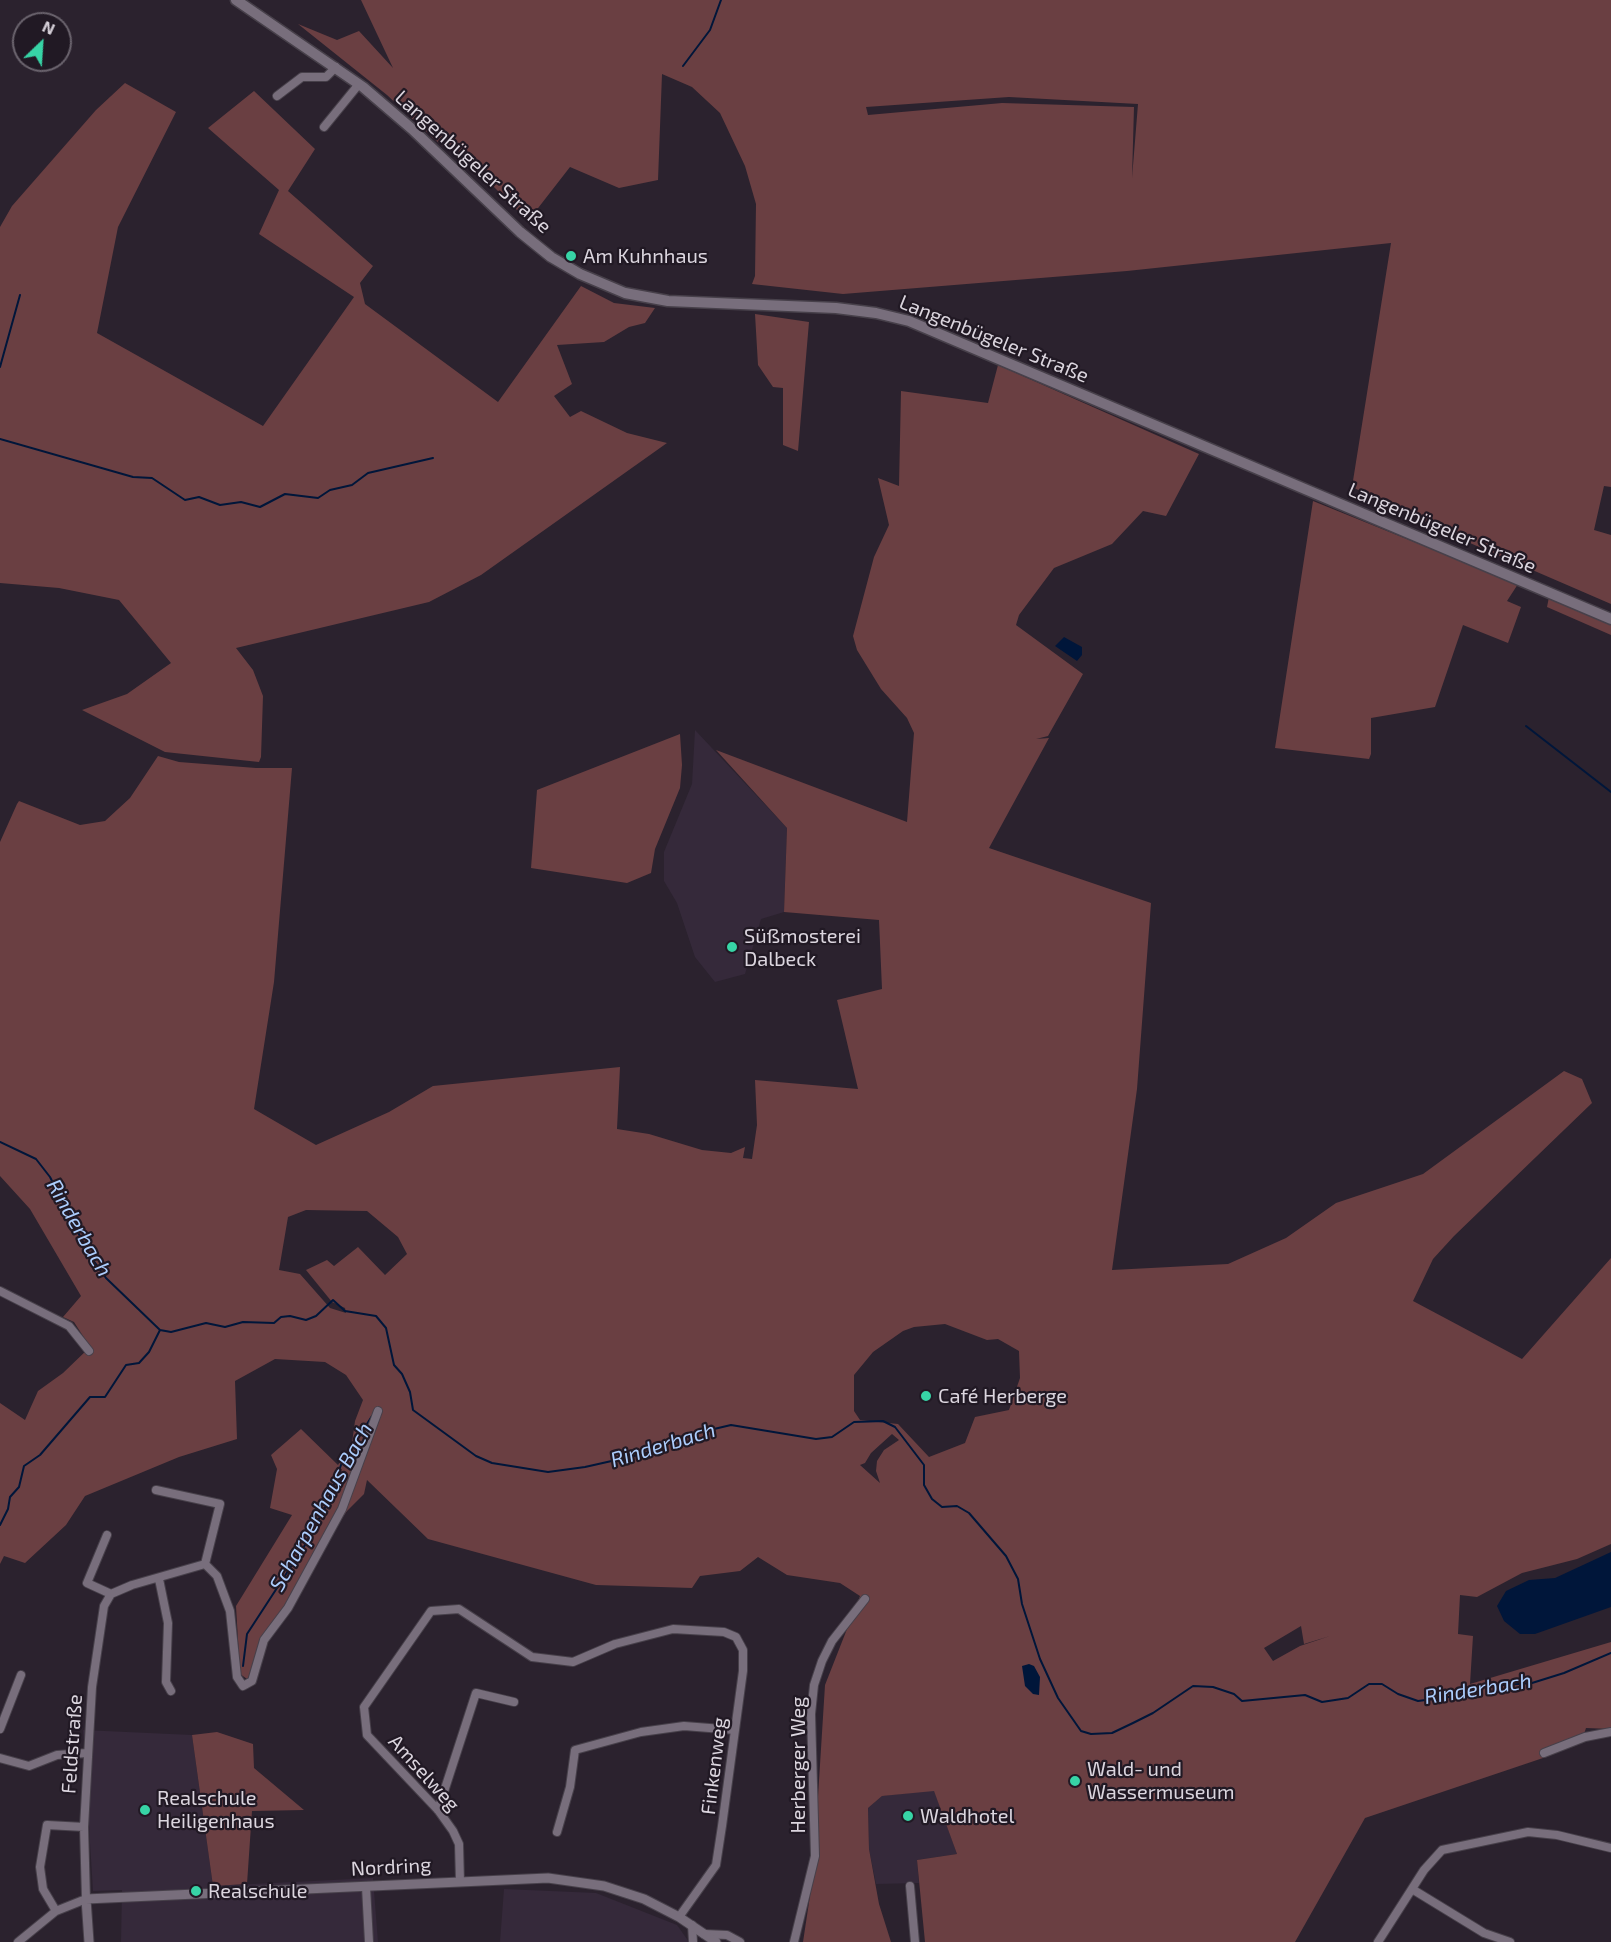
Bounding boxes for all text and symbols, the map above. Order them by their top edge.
north arrow [12,12,72,72]
text: N [40,16,58,38]
street label: Langenbügeler Straße [390,85,556,239]
place label: Am Kuhnhaus [583,244,708,268]
marker: Am Kuhnhaus [564,249,578,263]
street label: Langenbügeler Straße [896,290,1092,388]
street label: Langenbügeler Straße [1344,477,1540,579]
place label: Süßmosterei Dalbeck [744,924,861,971]
marker: Süßmosterei Dalbeck [725,940,739,954]
water label: Rinderbach [41,1175,117,1281]
place label: Café Herberge [938,1384,1067,1408]
marker: Café Herberge [919,1389,933,1403]
water label: Rinderbach [608,1417,718,1473]
water label: Scharpenhaus Bach [264,1418,378,1596]
water label: Rinderbach [1423,1668,1533,1710]
street label: Feldstraße [57,1693,87,1795]
street label: Herberger Weg [786,1697,810,1833]
street label: Finkenweg [696,1716,732,1816]
street label: Amselweg [383,1730,465,1816]
place label: Wald- und Wassermuseum [1087,1757,1235,1804]
marker: Wald- und Wassermuseum [1068,1774,1082,1788]
place label: Realschule Heiligenhaus [157,1786,275,1833]
marker: Realschule Heiligenhaus [138,1803,152,1817]
place label: Waldhotel [920,1804,1014,1828]
marker: Waldhotel [901,1809,915,1823]
street label: Nordring [350,1853,432,1881]
place label: Realschule [208,1879,308,1903]
marker: Realschule [189,1884,203,1898]

